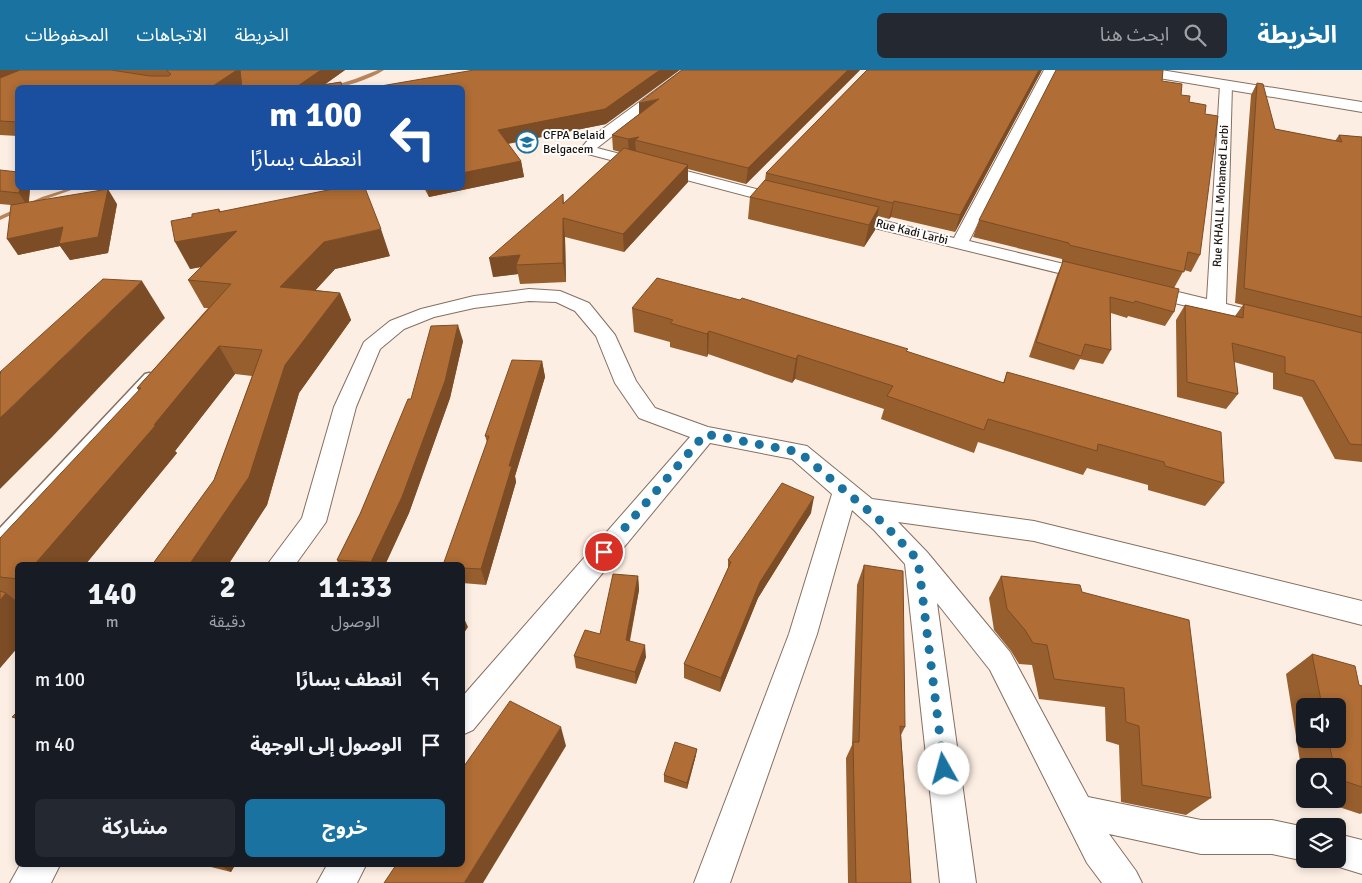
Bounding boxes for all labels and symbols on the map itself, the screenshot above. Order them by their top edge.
street label: Rue KHALIL Mohamed Larbi [1210,124,1232,268]
place label: CFPA Belaid Belgacem [543,128,605,157]
school or university icon: CFPA Belaid Belgacem [515,130,539,154]
street label: Rue Kadi Larbi [874,216,950,248]
pin [583,531,625,573]
position arrow [917,742,969,794]

